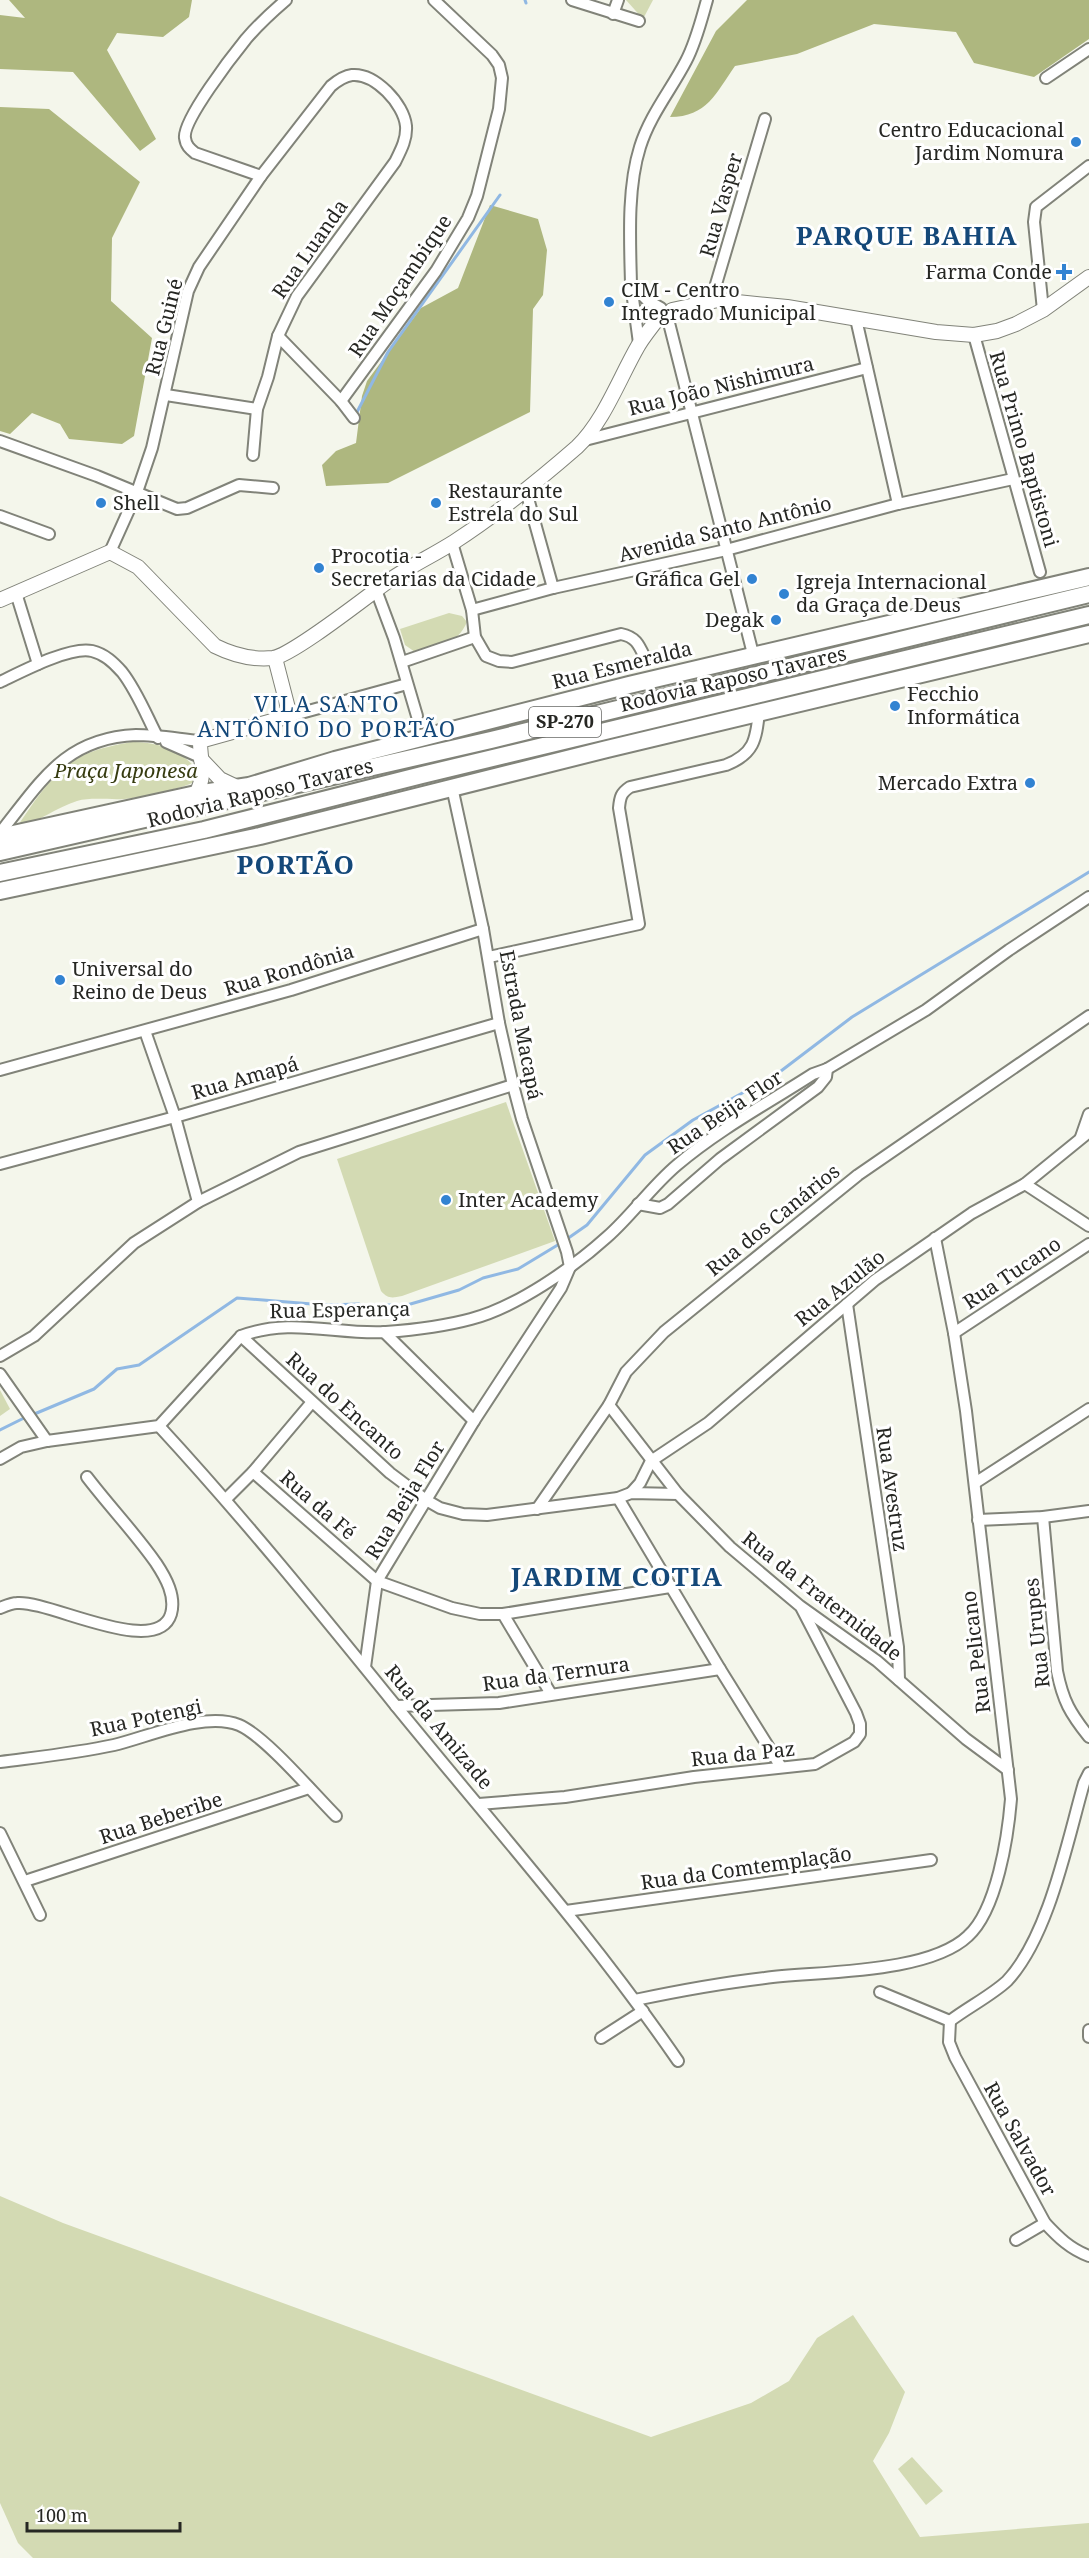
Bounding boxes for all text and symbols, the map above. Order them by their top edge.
place label: Centro Educacional Jardim Nomura [878,116,1064,166]
marker: Centro Educacional Jardim Nomura [1069,135,1083,149]
street label: Rua Vasper [693,149,748,260]
street label: Rua Luanda [266,194,354,304]
street label: Rua Moçambique [342,209,457,362]
district label: PARQUE BAHIA [796,217,1018,253]
place label: Farma Conde [925,258,1052,285]
marker: Farma Conde [1057,265,1071,279]
street label: Rua Guiné [138,275,189,378]
place label: CIM - Centro Integrado Municipal [621,276,816,326]
marker: CIM - Centro Integrado Municipal [602,295,616,309]
street label: Rua Primo Baptistoni [984,348,1066,551]
street label: Rua João Nishimura [625,349,817,422]
place label: Restaurante Estrela do Sul [448,477,578,527]
place label: Shell [113,489,160,516]
street label: Avenida Santo Antônio [616,489,834,568]
marker: Shell [94,496,108,510]
marker: Restaurante Estrela do Sul [429,496,443,510]
place label: Procotia - Secretarias da Cidade [331,542,536,592]
marker: Procotia - Secretarias da Cidade [312,561,326,575]
place label: Gráfica Gel [635,565,740,592]
place label: Igreja Internacional da Graça de Deus [796,568,986,618]
marker: Gráfica Gel [745,572,759,586]
marker: Igreja Internacional da Graça de Deus [777,587,791,601]
place label: Degak [705,606,764,633]
marker: Degak [769,613,783,627]
street label: Rua Esmeralda [549,634,695,695]
street label: Rodovia Raposo Tavares [617,639,849,718]
place label: Fecchio Informática [907,680,1020,730]
district label: VILA SANTO ANTÔNIO DO PORTÃO [197,688,457,743]
marker: Fecchio Informática [888,699,902,713]
road number: SP-270 [529,707,601,737]
street label: Rodovia Raposo Tavares [144,751,376,834]
park label: Praça Japonesa [53,757,198,784]
place label: Mercado Extra [878,769,1018,796]
marker: Mercado Extra [1023,776,1037,790]
district label: PORTÃO [237,846,355,882]
street label: Rua Rondônia [221,937,357,1002]
street label: Estrada Macapá [494,948,549,1102]
place label: Universal do Reino de Deus [72,955,207,1005]
marker: Universal do Reino de Deus [53,973,67,987]
street label: Rua Amapá [188,1049,301,1106]
street label: Rua Beija Flor [662,1063,788,1160]
street label: Rua dos Canários [700,1157,845,1282]
place label: Inter Academy [458,1186,599,1213]
marker: Inter Academy [439,1193,453,1207]
street label: Rua Tucano [957,1230,1066,1315]
street label: Rua Azulão [789,1243,890,1332]
street label: Rua Esperança [269,1295,411,1324]
street label: Rua do Encanto [281,1346,410,1466]
street label: Rua Avestruz [870,1425,915,1553]
street label: Rua Beija Flor [359,1435,451,1564]
street label: Rua da Fé [274,1464,362,1545]
street label: Rua da Fraternidade [737,1525,908,1667]
district label: JARDIM COTIA [510,1558,723,1594]
street label: Rua Urupes [1017,1577,1056,1690]
street label: Rua Pelicano [955,1589,996,1715]
street label: Rua da Ternura [481,1650,631,1697]
street label: Rua da Amizade [379,1659,500,1795]
street label: Rua Potengi [87,1692,205,1743]
street label: Rua da Paz [690,1735,796,1772]
street label: Rua Beberibe [96,1785,226,1850]
street label: Rua da Comtemplação [639,1839,853,1896]
street label: Rua Salvador [978,2077,1063,2201]
scale bar [27,2495,180,2533]
text: 100 m [36,2503,88,2527]

